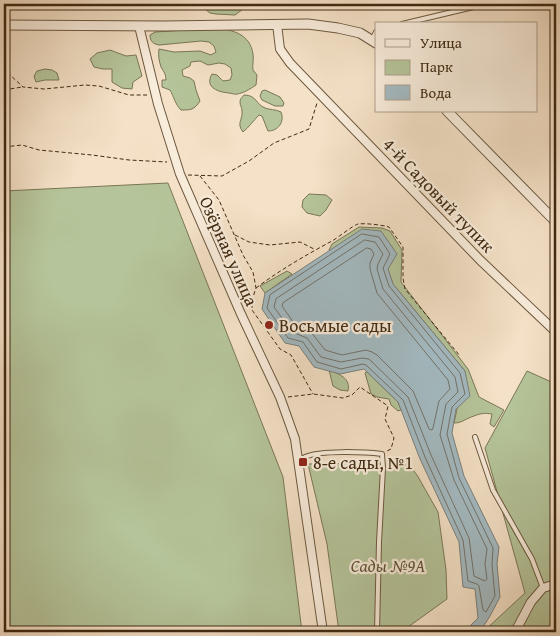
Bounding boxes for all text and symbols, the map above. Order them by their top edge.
legend [375,22,538,112]
text: Улица [420,32,463,53]
text: Парк [420,56,453,77]
text: Вода [420,82,452,103]
street label: 4-й Садовый тупик [377,131,502,259]
street label: Озёрная улица [193,192,265,311]
place label: Восьмые сады [279,312,392,339]
marker: Восьмые сады [263,319,275,331]
place label: 8-е сады, №1 [313,449,413,476]
marker: 8-е сады, №1 [297,456,309,468]
park label: Сады №9А [351,552,425,579]

